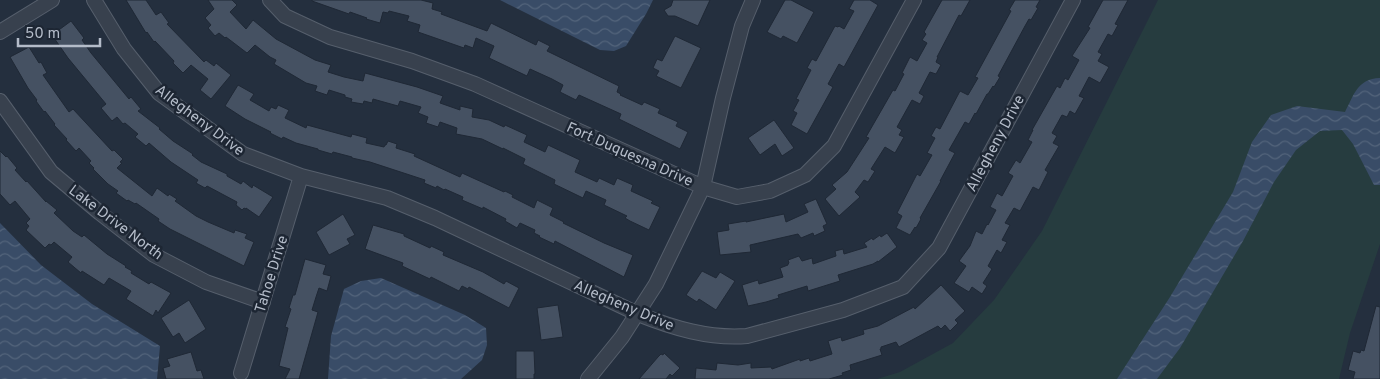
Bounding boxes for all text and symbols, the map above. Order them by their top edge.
scale bar [18,15,100,47]
text: 50 m [25,25,60,44]
street label: Allegheny Drive [151,81,248,161]
street label: Allegheny Drive [963,92,1030,195]
street label: Fort Duquesna Drive [563,119,696,192]
street label: Lake Drive North [64,182,166,265]
street label: Tahoe Drive [252,233,293,316]
street label: Allegheny Drive [570,277,676,336]

